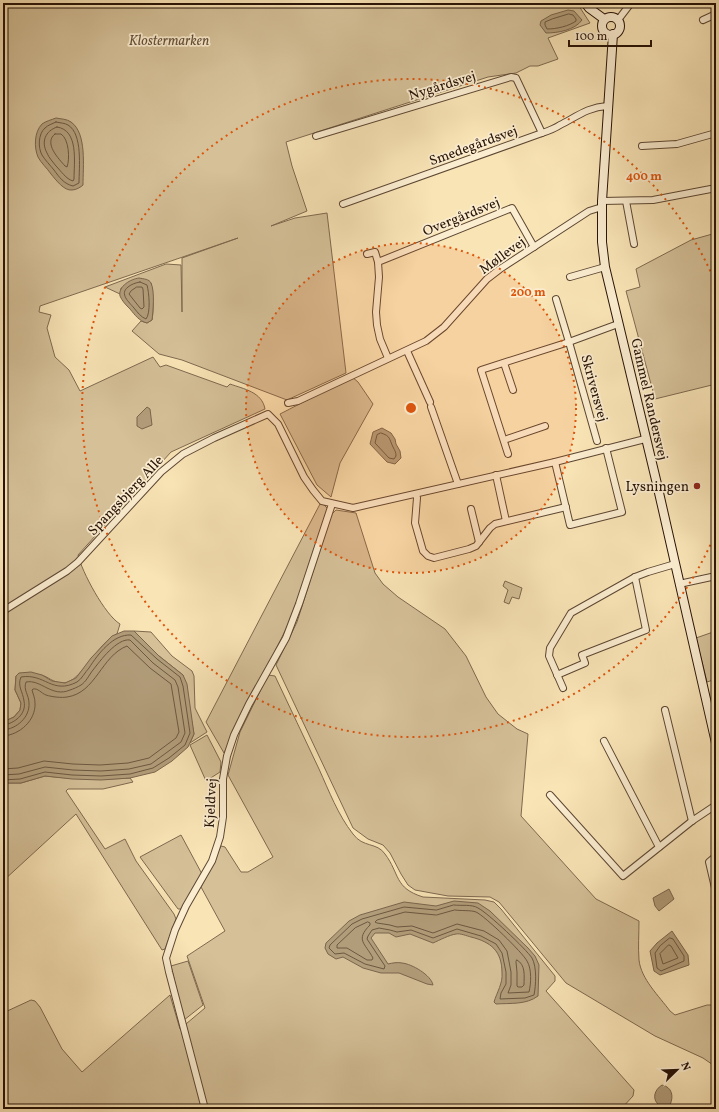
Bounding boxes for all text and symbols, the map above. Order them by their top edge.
scale bar [569,22,651,48]
text: 100 m [575,29,608,45]
park label: Klostermarken [129,32,209,51]
street label: Nygårdsvej [406,67,478,106]
street label: Smedegårdsvej [427,122,520,171]
text: 400 m [626,169,662,185]
street label: Overgårdsvej [420,193,503,241]
street label: Møllevej [476,233,530,279]
text: 200 m [510,285,546,301]
street label: Gammel Randersvej [625,337,672,462]
street label: Skriversvej [575,353,612,424]
centre of rings [404,401,418,415]
street label: Spangsbjerg Alle [84,452,168,540]
place label: Lysningen [625,478,689,497]
marker: Lysningen [692,481,702,491]
street label: Kjeldvej [201,778,222,829]
north arrow [657,1050,697,1090]
text: N [676,1060,693,1073]

